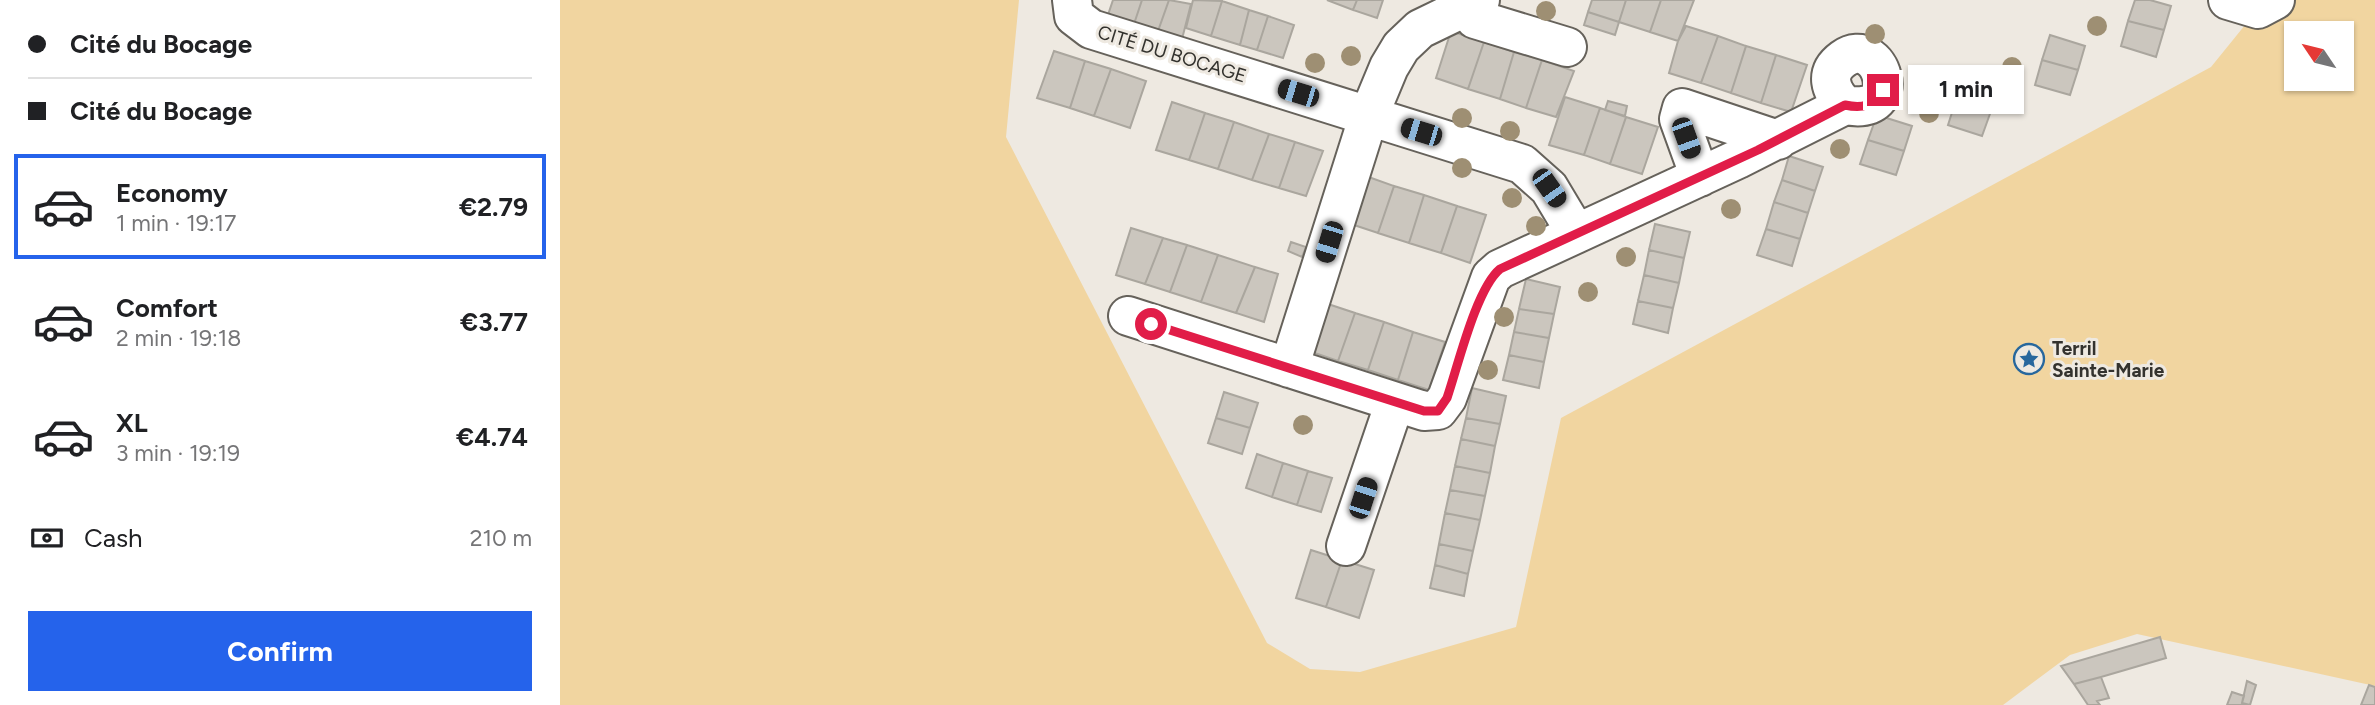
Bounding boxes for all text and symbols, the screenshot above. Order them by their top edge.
street label: CITÉ DU BOCAGE [1095,20,1249,88]
north arrow [2284,21,2354,91]
map controls [2284,21,2354,91]
text: Cité du Bocage [70,28,252,60]
callout: 1 min [1908,66,2023,114]
route end [1867,74,1899,106]
text: 1 min [1939,75,1993,103]
car [1275,77,1322,109]
text: Cité du Bocage [70,95,252,127]
car [1669,115,1704,161]
car [1398,116,1445,148]
car [1529,165,1570,211]
icon: car [32,175,95,238]
text: Economy [116,177,228,209]
text: €2.79 [459,191,528,223]
text: 1 min · 19:17 [116,209,236,237]
car [1313,219,1346,265]
icon: car [32,290,95,353]
text: Comfort [116,292,218,324]
text: €3.77 [460,306,528,338]
route start [1135,308,1167,340]
text: 2 min · 19:18 [116,324,241,352]
place label: Terril Sainte-Marie [2052,337,2165,382]
place icon: Terril Sainte-Marie [2012,342,2046,376]
icon: car [32,405,95,468]
text: XL [116,407,148,439]
text: €4.74 [456,421,528,453]
text: 3 min · 19:19 [116,439,240,467]
car [1347,475,1380,521]
icon: cash [28,519,66,557]
text: Cash [84,522,143,554]
text: 210 m [470,524,532,552]
button: Confirm [28,611,532,691]

